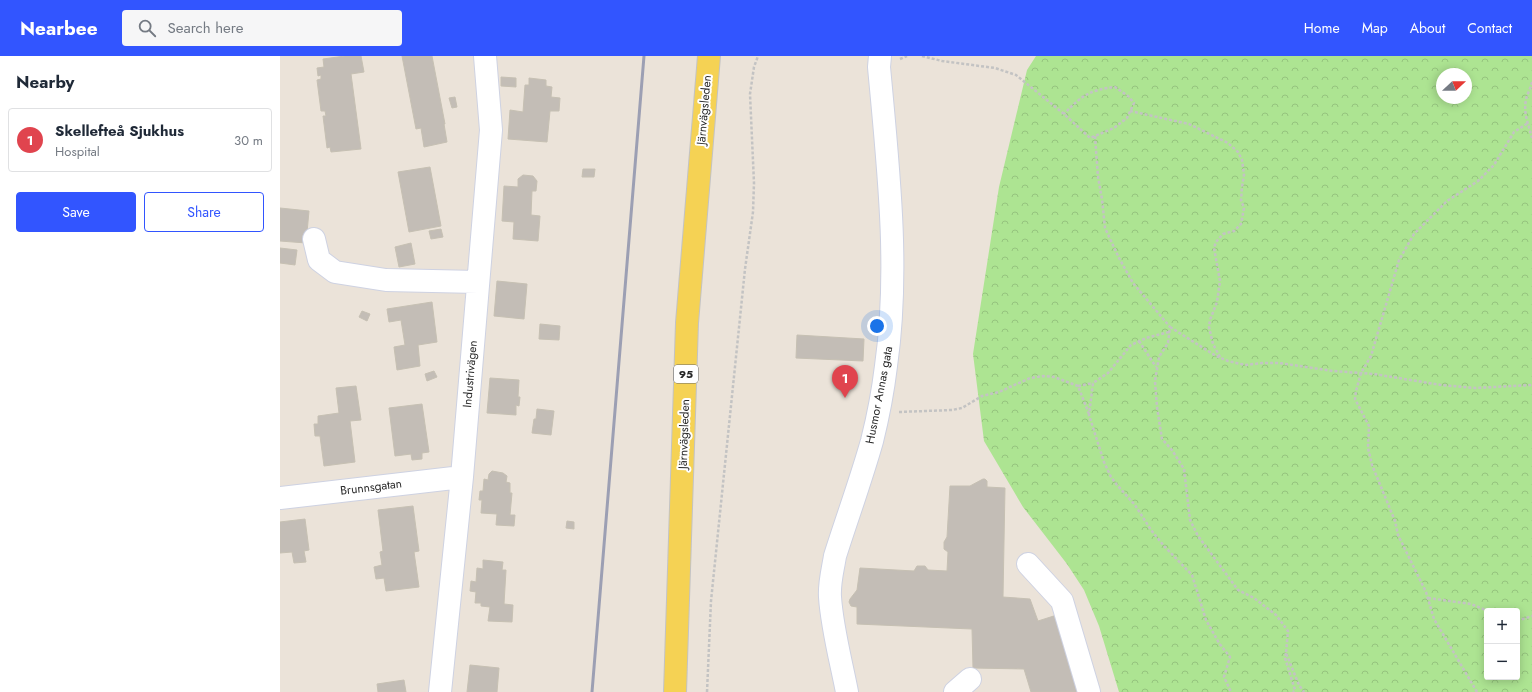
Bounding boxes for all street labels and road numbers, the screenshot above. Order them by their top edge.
street label: Järnvägsleden [692,74,716,148]
street label: Industrivägen [458,339,482,409]
street label: Husmor Annas gata [861,344,897,445]
road number: 95 [674,365,698,383]
street label: Järnvägsleden [674,399,694,471]
street label: Brunnsgatan [339,474,403,500]

